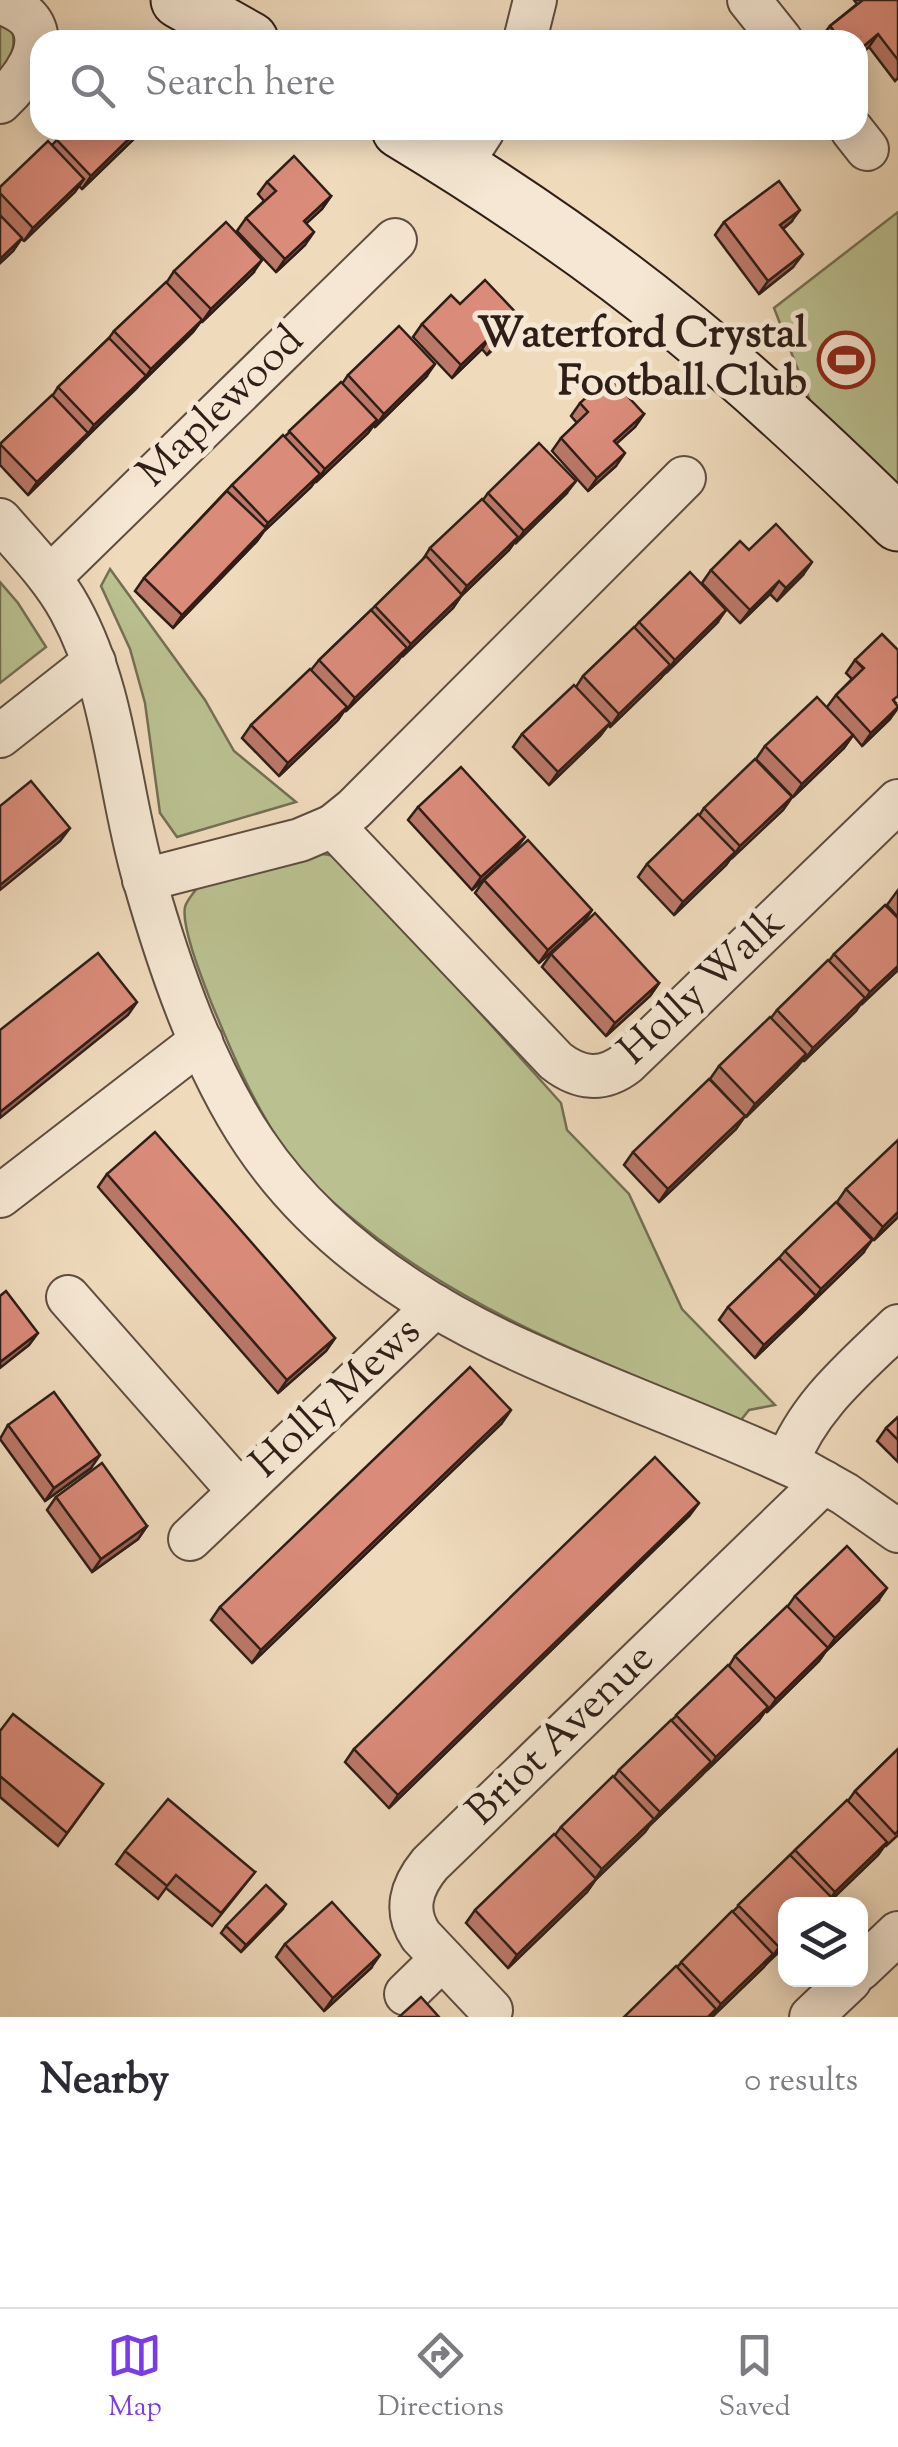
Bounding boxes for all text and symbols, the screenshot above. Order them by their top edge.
search box [30,30,868,140]
icon: search [65,58,120,113]
text: Search here [145,58,336,112]
place label: Waterford Crystal Football Club [477,306,807,414]
street label: Maplewood [125,313,319,503]
sports icon: Waterford Crystal Football Club [816,330,876,390]
street label: Holly Walk [607,895,799,1081]
street label: Holly Mews [238,1304,436,1494]
street label: Briot Avenue [455,1631,669,1841]
map controls [778,1897,868,1987]
button: layers [778,1897,868,1987]
text: Nearby [40,2052,169,2112]
text: 0 results [744,2059,858,2105]
tab: Map [107,2328,162,2428]
tab: Directions [377,2328,504,2428]
tab: Saved [719,2328,791,2428]

